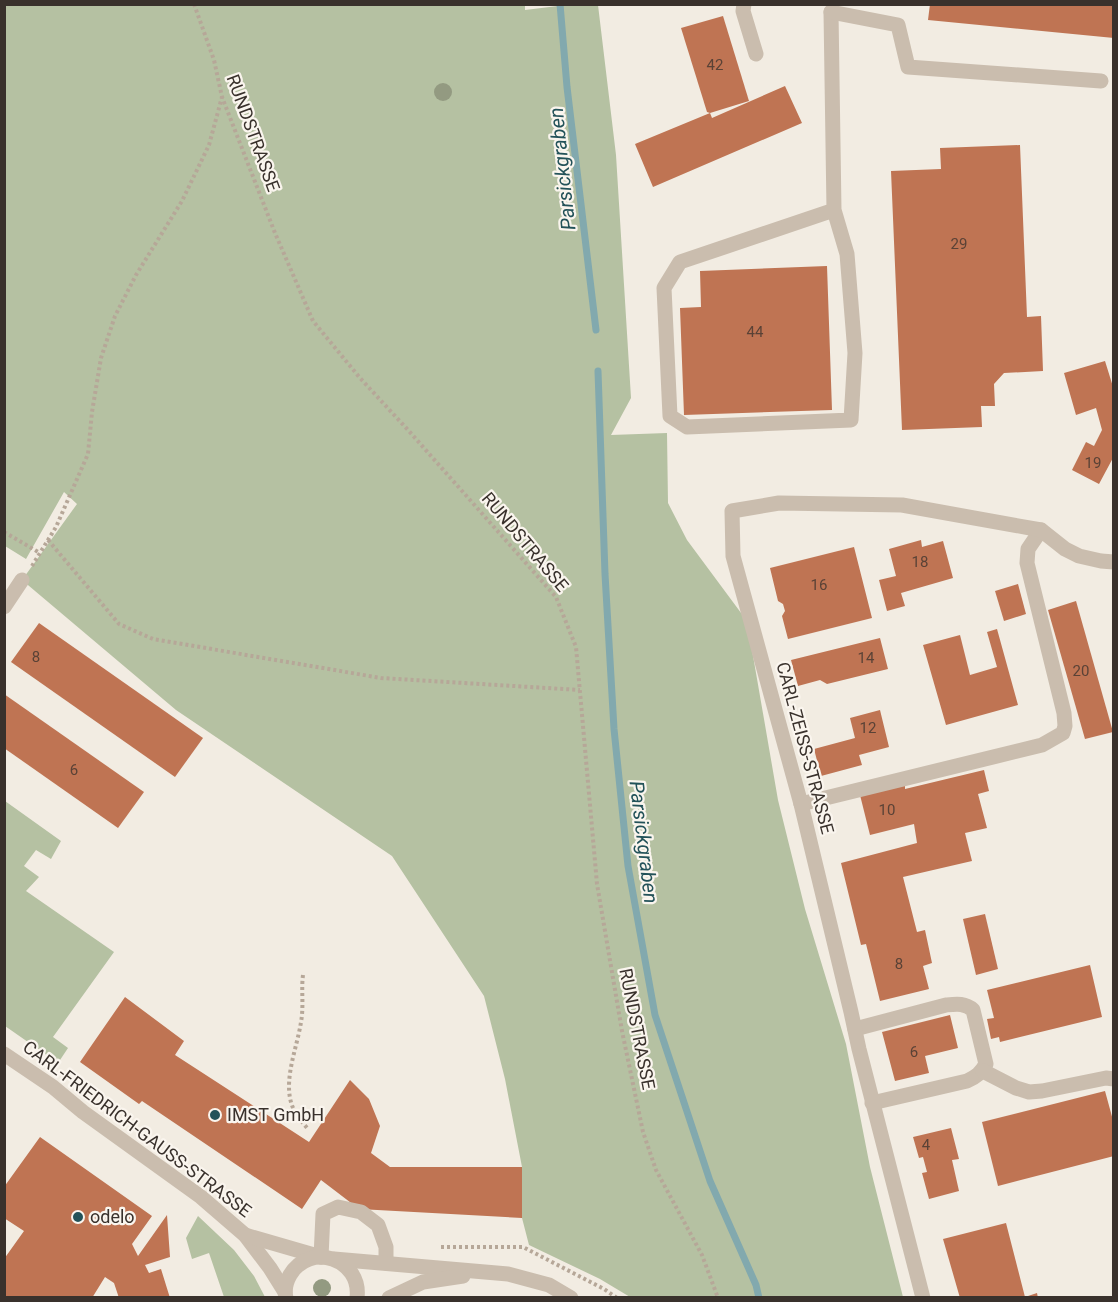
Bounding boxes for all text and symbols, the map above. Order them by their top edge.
house number: 42 [707,56,723,74]
street label: RUNDSTRASSE [223,71,284,194]
water label: Parsickgraben [544,106,580,232]
house number: 29 [951,235,967,253]
house number: 44 [747,323,764,341]
house number: 19 [1085,454,1101,472]
street label: RUNDSTRASSE [478,488,573,596]
house number: 18 [912,553,928,571]
house number: 16 [811,576,827,594]
house number: 8 [32,648,40,666]
house number: 14 [858,649,875,667]
street label: CARL-ZEISS-STRASSE [772,659,839,836]
house number: 20 [1073,662,1089,680]
house number: 12 [860,719,876,737]
house number: 6 [70,761,78,779]
water label: Parsickgraben [625,779,663,905]
house number: 10 [879,801,895,819]
house number: 8 [895,955,903,973]
street label: RUNDSTRASSE [615,966,660,1091]
street label: CARL-FRIEDRICH-GAUSS-STRASSE [19,1036,256,1221]
house number: 6 [910,1043,918,1061]
place label: IMST GmbH [227,1104,324,1125]
marker: IMST GmbH [208,1108,222,1122]
house number: 4 [922,1136,931,1154]
place label: odelo [90,1206,135,1227]
marker: odelo [71,1210,85,1224]

